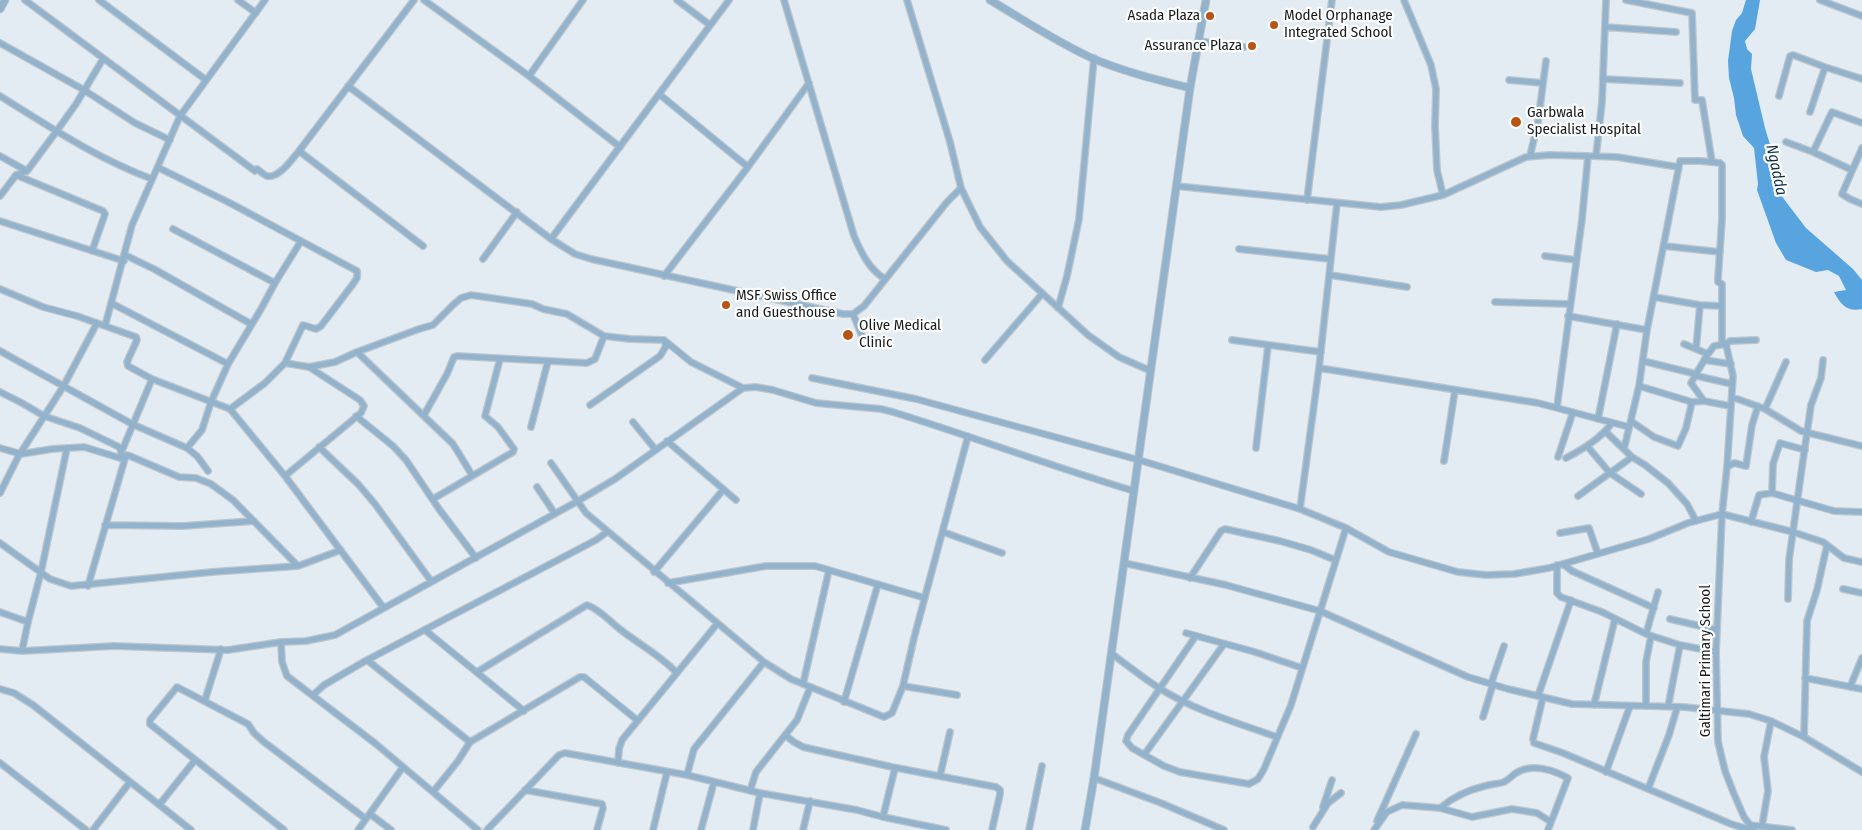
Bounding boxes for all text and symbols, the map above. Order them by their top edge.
place label: Asada Plaza [1128,7,1200,25]
place label: Model Orphanage Integrated School [1284,7,1393,42]
marker: Asada Plaza [1204,10,1216,22]
marker: Model Orphanage Integrated School [1268,19,1280,31]
place label: Assurance Plaza [1144,37,1242,55]
marker: Assurance Plaza [1246,40,1258,52]
place label: Garbwala Specialist Hospital [1527,104,1641,139]
marker: Garbwala Specialist Hospital [1509,115,1523,129]
water label: Ngadda [1761,143,1791,197]
place label: MSF Swiss Office and Guesthouse [736,287,837,322]
marker: MSF Swiss Office and Guesthouse [720,299,732,311]
place label: Olive Medical Clinic [859,317,941,352]
marker: Olive Medical Clinic [841,328,855,342]
street label: Galtimari Primary School [1697,585,1715,737]

